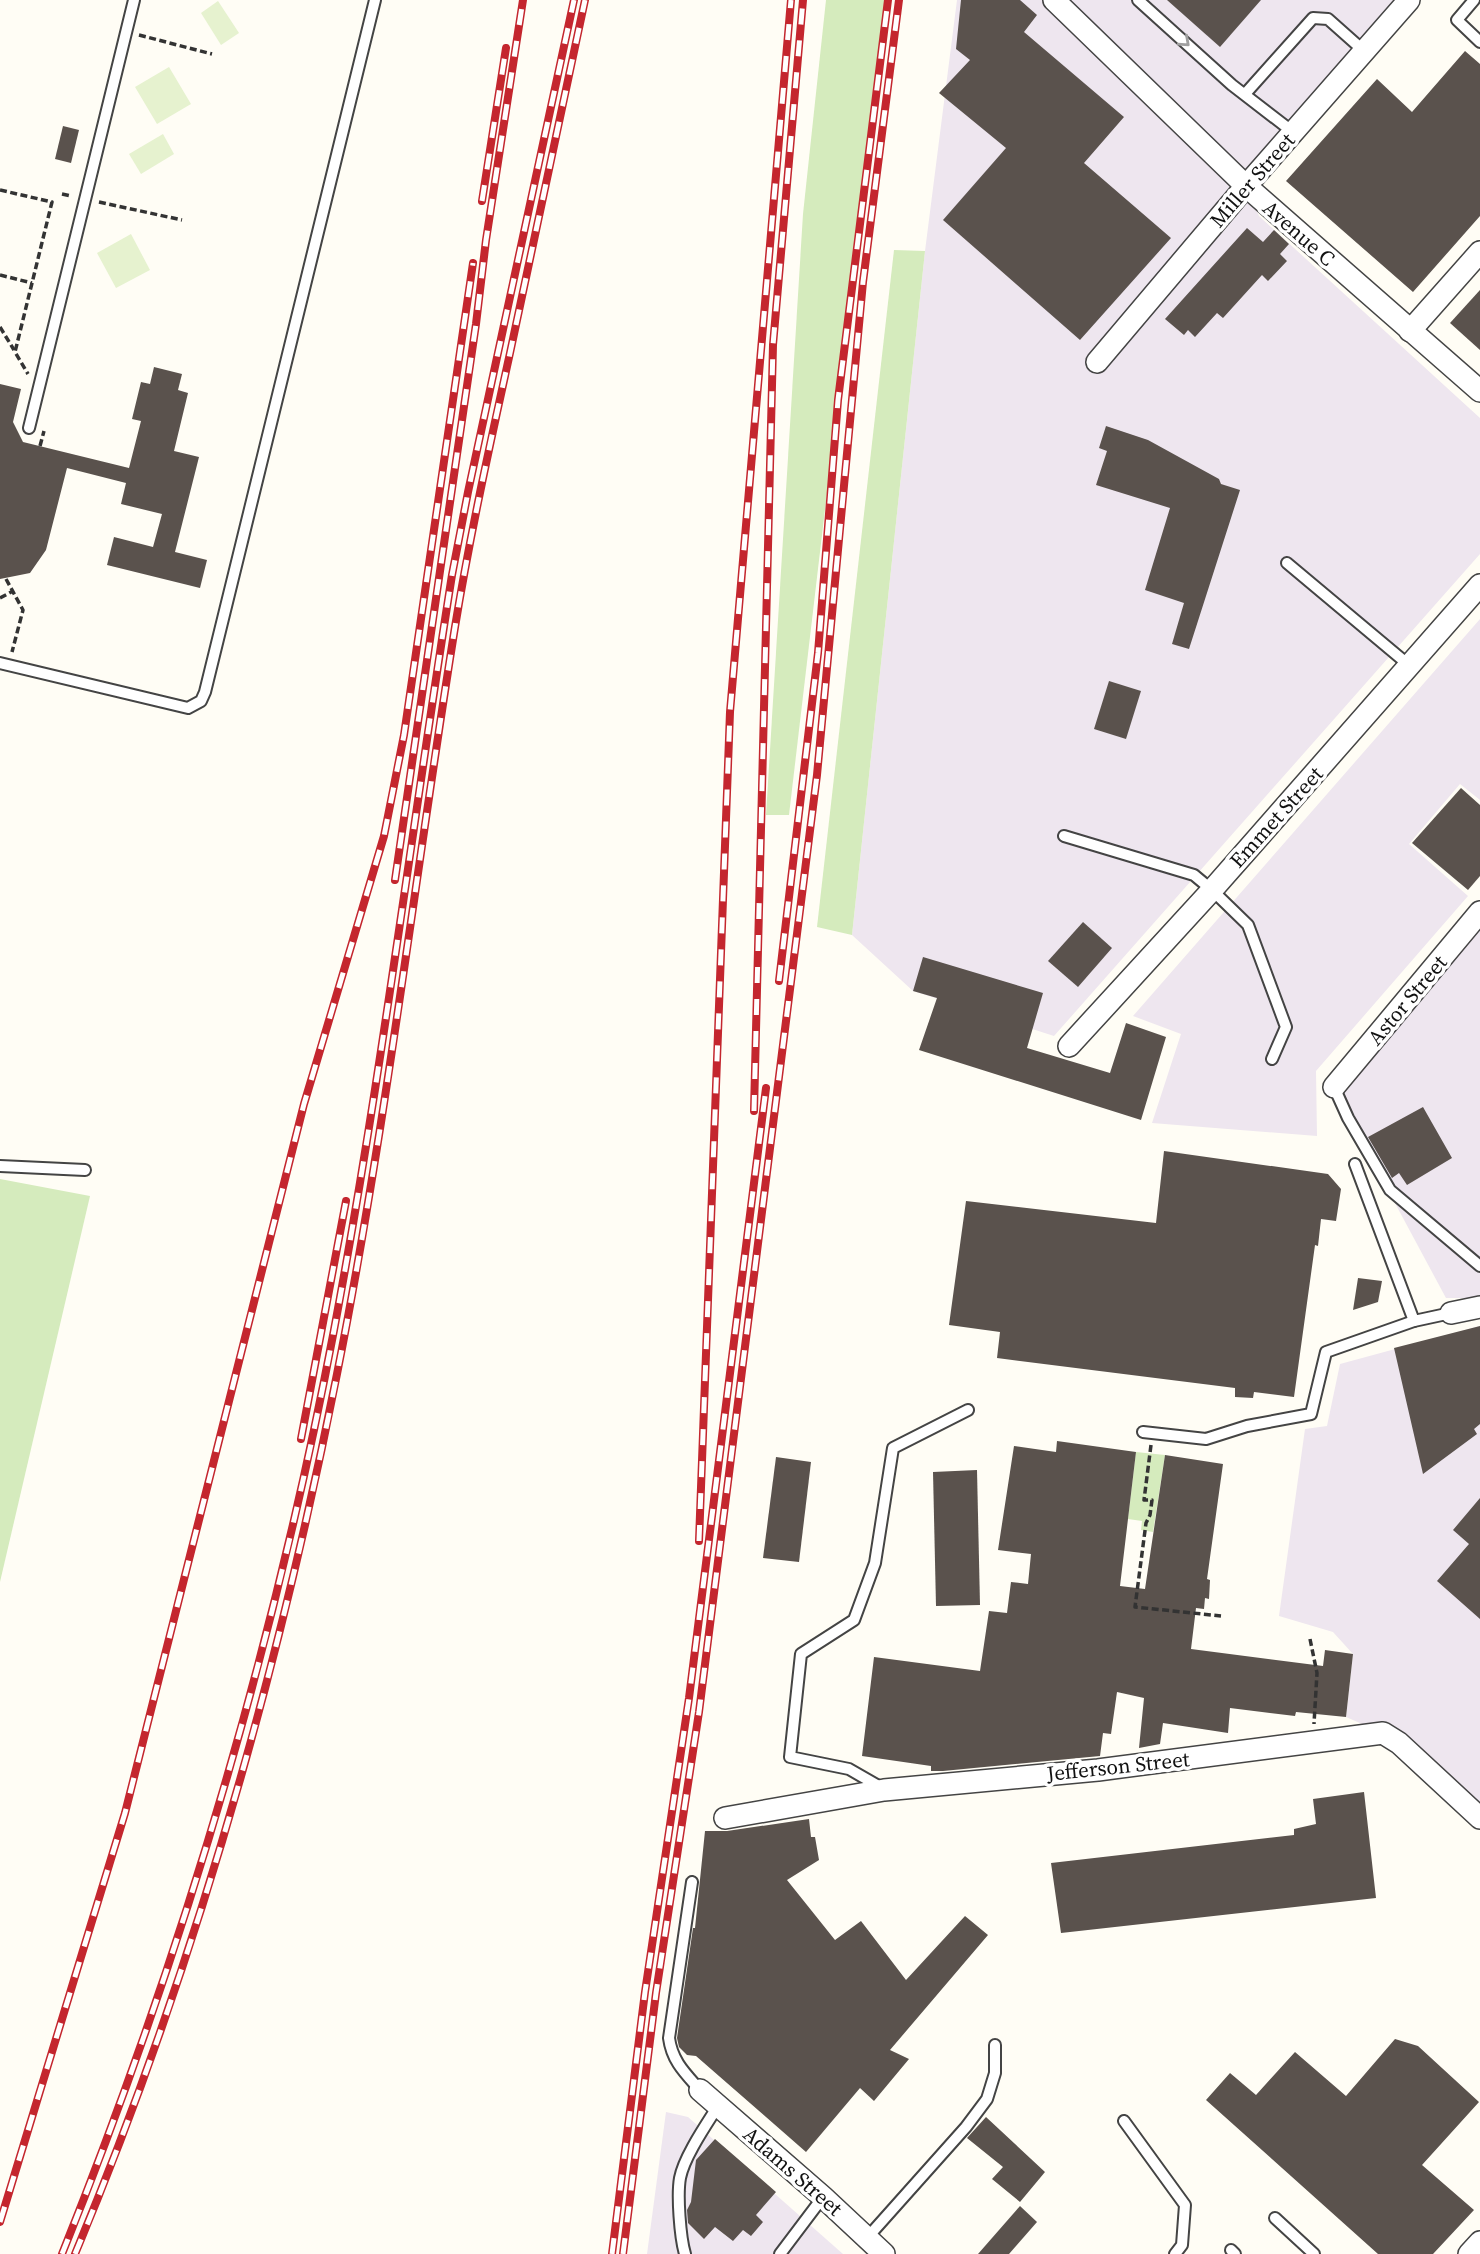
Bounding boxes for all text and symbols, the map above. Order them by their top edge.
one-way arrow [1177,34,1190,46]
street label: Miller Street [1203,126,1301,233]
street label: Avenue C [1257,193,1341,273]
street label: Emmet Street [1223,760,1329,874]
street label: Astor Street [1361,949,1453,1051]
street label: Jefferson Street [1044,1744,1191,1788]
street label: Adams Street [737,2120,849,2222]

